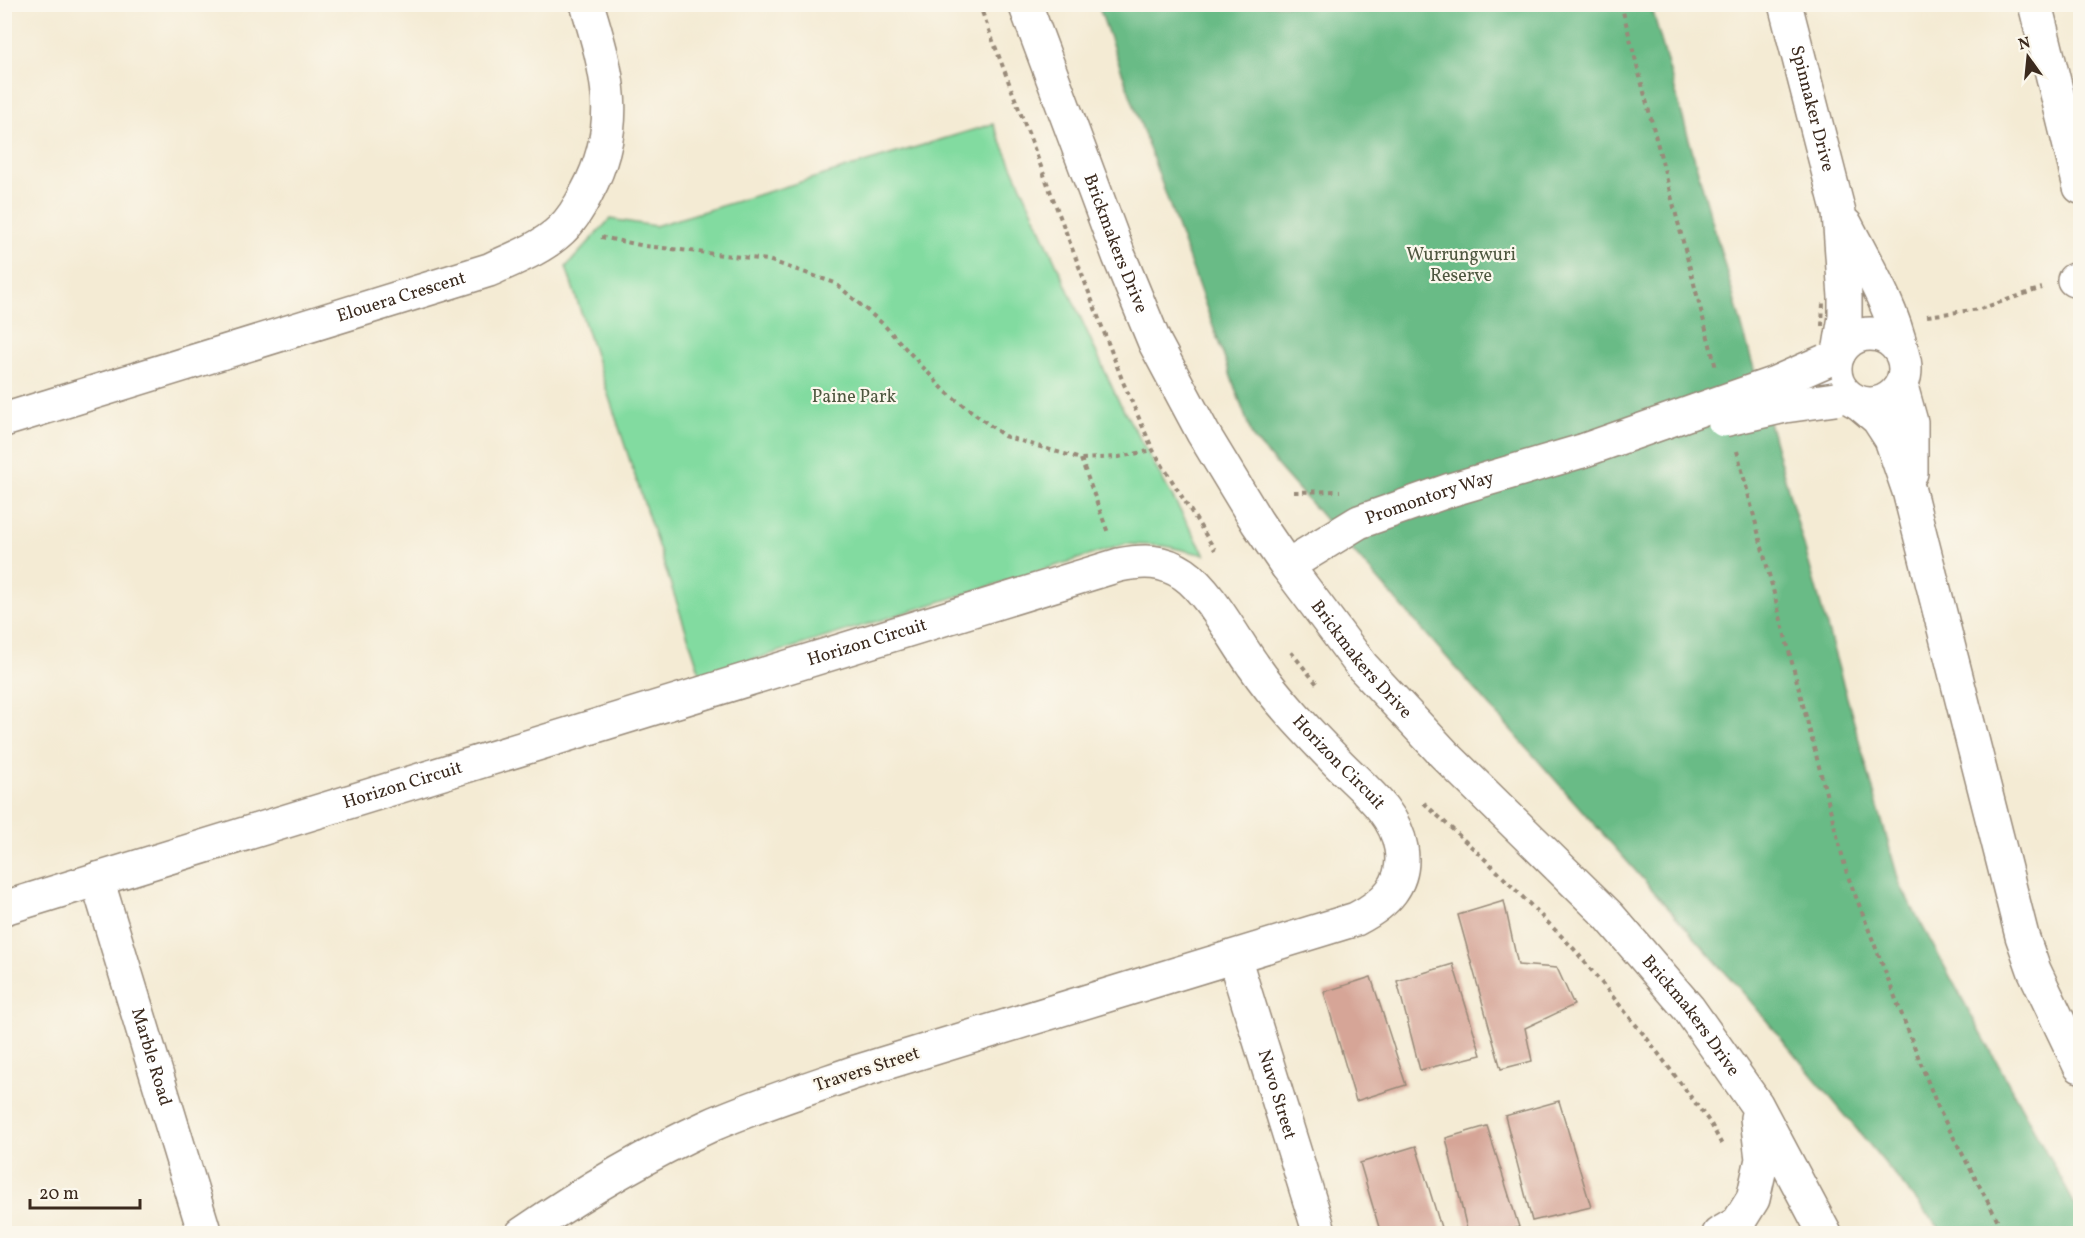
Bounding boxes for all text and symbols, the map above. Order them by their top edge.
north arrow [1998,27,2058,87]
text: N [2016,32,2033,57]
street label: Spinnaker Drive [1784,43,1840,174]
street label: Brickmakers Drive [1077,170,1154,317]
park label: Wurrungwuri Reserve [1406,243,1516,289]
street label: Elouera Crescent [334,265,469,329]
park label: Paine Park [812,385,896,410]
street label: Promontory Way [1362,465,1497,531]
street label: Brickmakers Drive [1304,595,1418,724]
street label: Horizon Circuit [804,612,930,673]
street label: Horizon Circuit [1286,710,1391,815]
street label: Horizon Circuit [340,755,465,816]
street label: Brickmakers Drive [1636,950,1745,1082]
street label: Marble Road [124,1005,178,1109]
street label: Travers Street [811,1041,923,1099]
street label: Nuvo Street [1251,1047,1302,1143]
scale bar [30,1172,140,1210]
text: 20 m [39,1182,79,1207]

